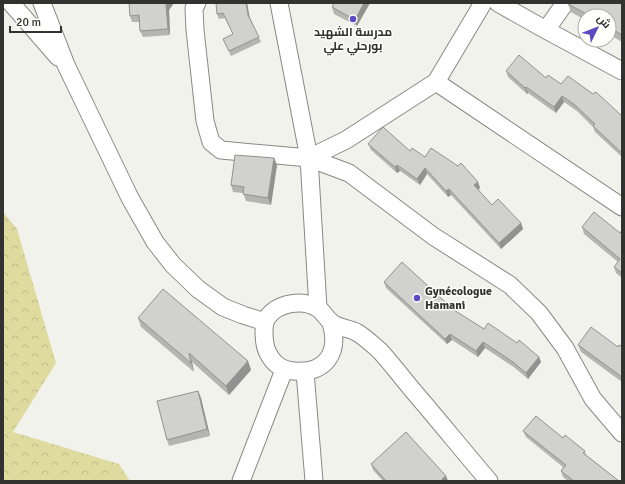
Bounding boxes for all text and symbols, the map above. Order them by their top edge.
scale bar [10,8,61,34]
north arrow [577,8,617,48]
text: ش [594,12,614,31]
marker: مدرسة الشهيد بورحلي علي [348,14,358,24]
text: 20 m [16,15,41,30]
place label: مدرسة الشهيد بورحلي علي [314,25,392,56]
place label: Gynécologue Hamani [425,284,492,313]
marker: Gynécologue Hamani [412,293,422,303]

